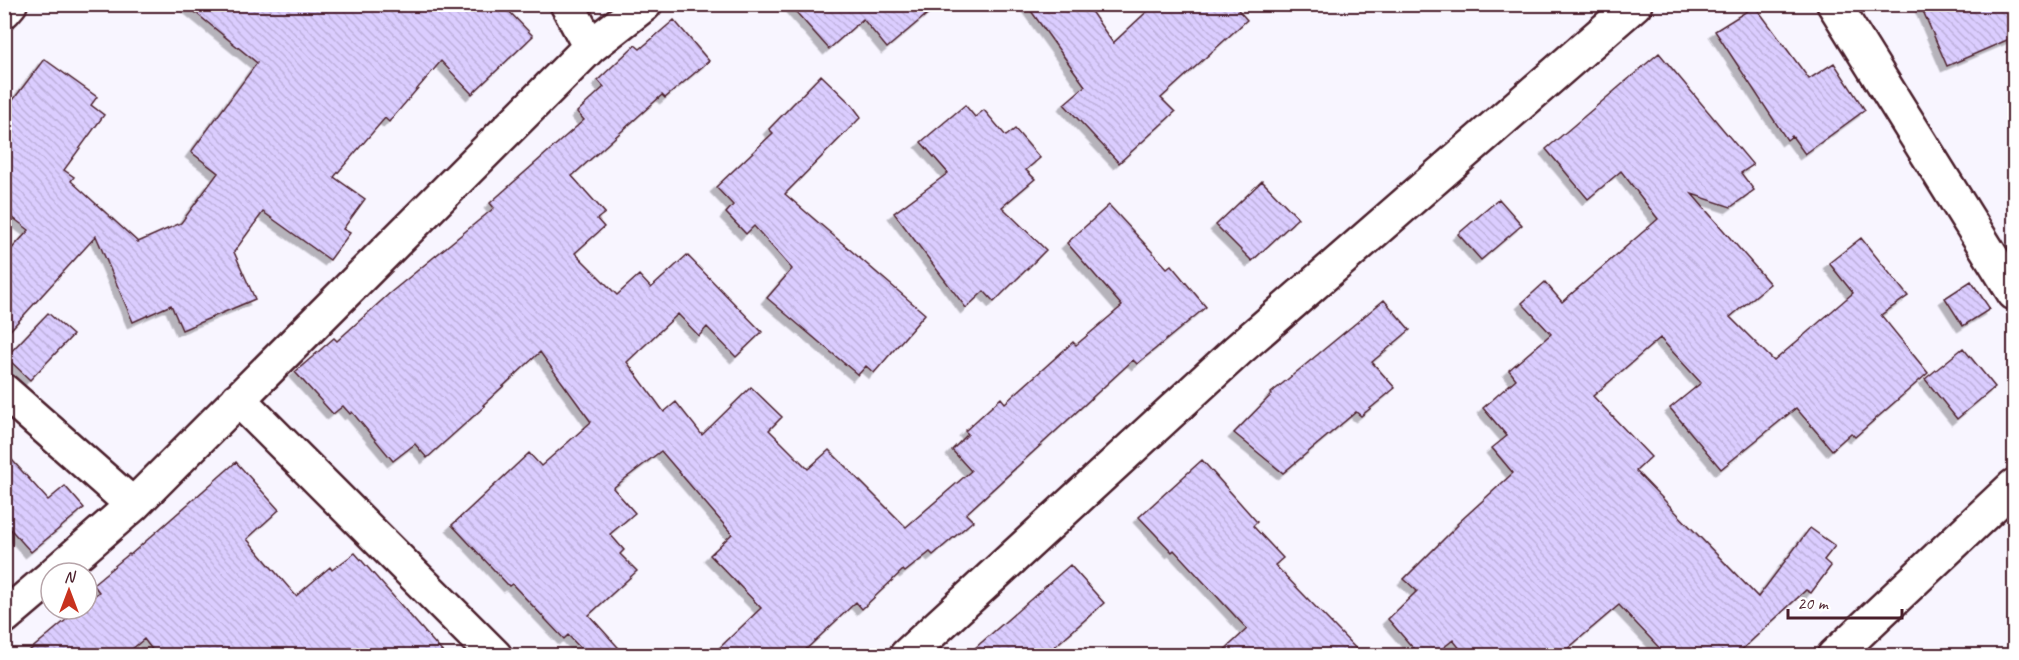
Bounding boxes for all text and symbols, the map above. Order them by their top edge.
north arrow [39,561,99,621]
text: N [64,567,77,587]
scale bar [1788,582,1902,620]
text: 20 m [1797,592,1830,614]

